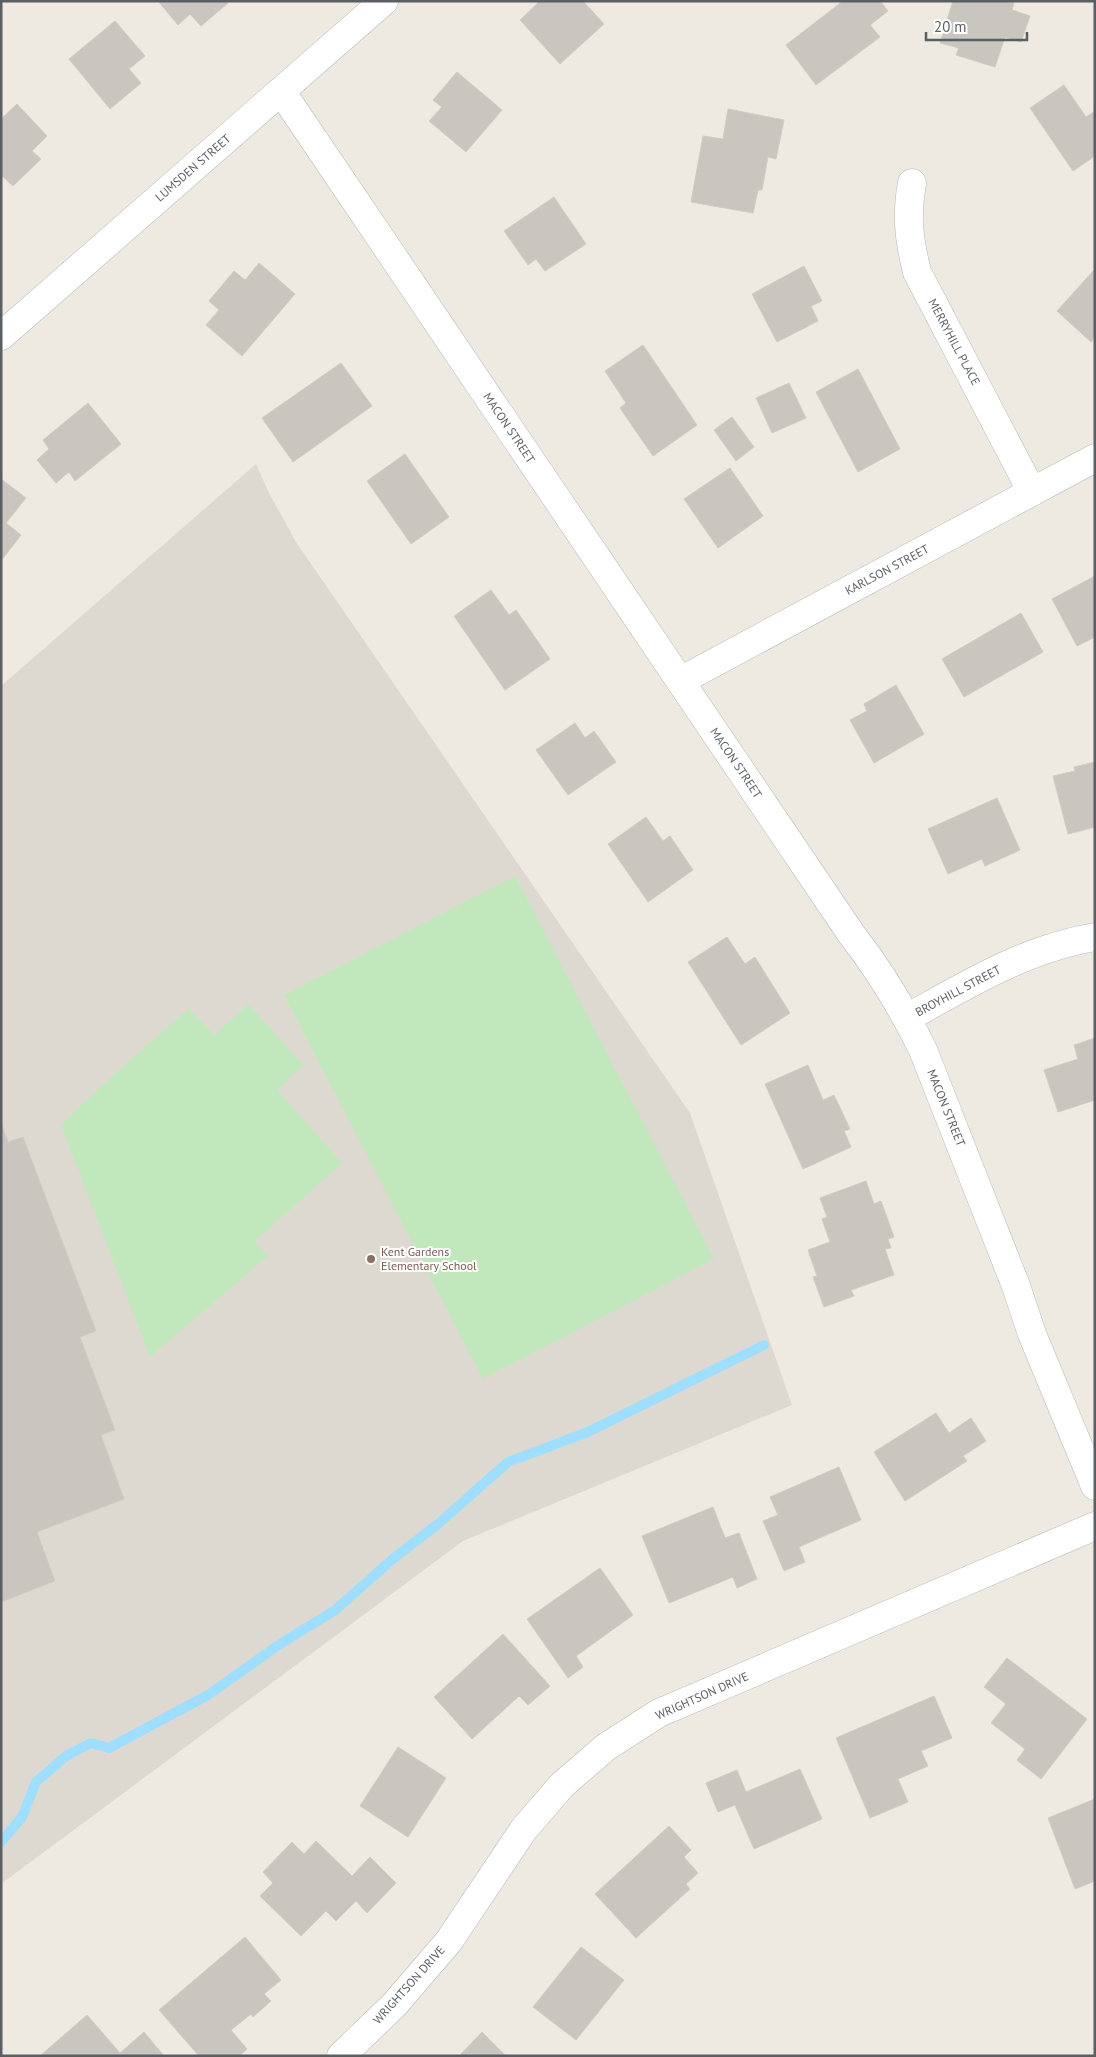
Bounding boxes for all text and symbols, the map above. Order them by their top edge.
scale bar [926,10,1027,42]
text: 20 m [934,17,967,36]
street label: LUMSDEN STREET [152,131,234,204]
street label: MERRYHILL PLACE [925,296,984,388]
street label: MACON STREET [480,390,539,466]
street label: KARLSON STREET [842,541,932,598]
street label: MACON STREET [707,725,766,801]
street label: BROYHILL STREET [913,962,1003,1019]
street label: MACON STREET [924,1067,969,1149]
place label: Kent Gardens Elementary School [381,1244,477,1273]
marker: Kent Gardens Elementary School [365,1253,377,1265]
street label: WRIGHTSON DRIVE [653,1668,751,1723]
street label: WRIGHTSON DRIVE [370,1942,448,2027]

